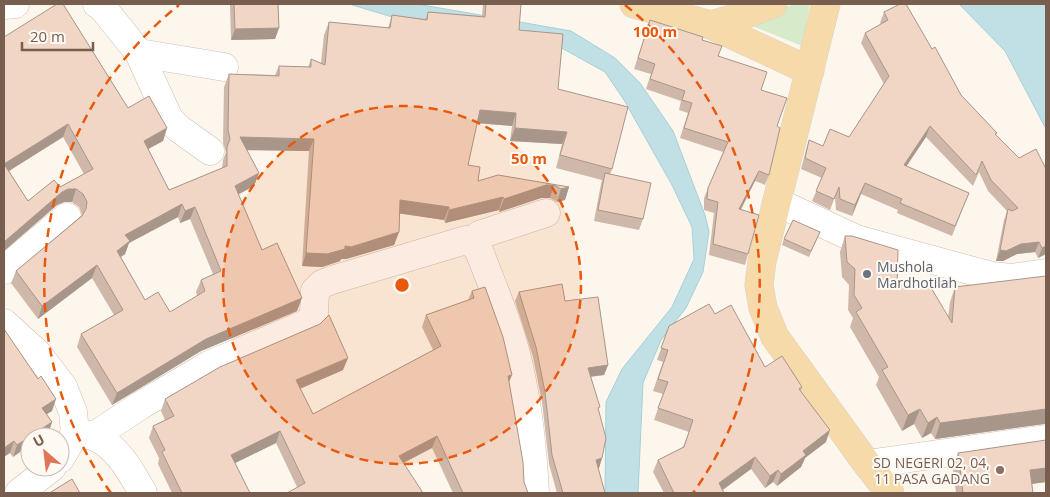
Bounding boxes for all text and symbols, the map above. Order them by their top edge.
scale bar [22,20,94,52]
text: 100 m [633,21,677,41]
text: 20 m [30,26,65,46]
text: 50 m [511,148,547,168]
place label: Mushola Mardhotilah [877,257,957,292]
marker: Mushola Mardhotilah [861,268,873,280]
centre of rings [393,276,411,294]
north arrow [20,427,70,477]
text: U [30,429,48,451]
place label: SD NEGERI 02, 04, 11 PASA GADANG [873,453,990,488]
marker: SD NEGERI 02, 04, 11 PASA GADANG [994,464,1006,476]

